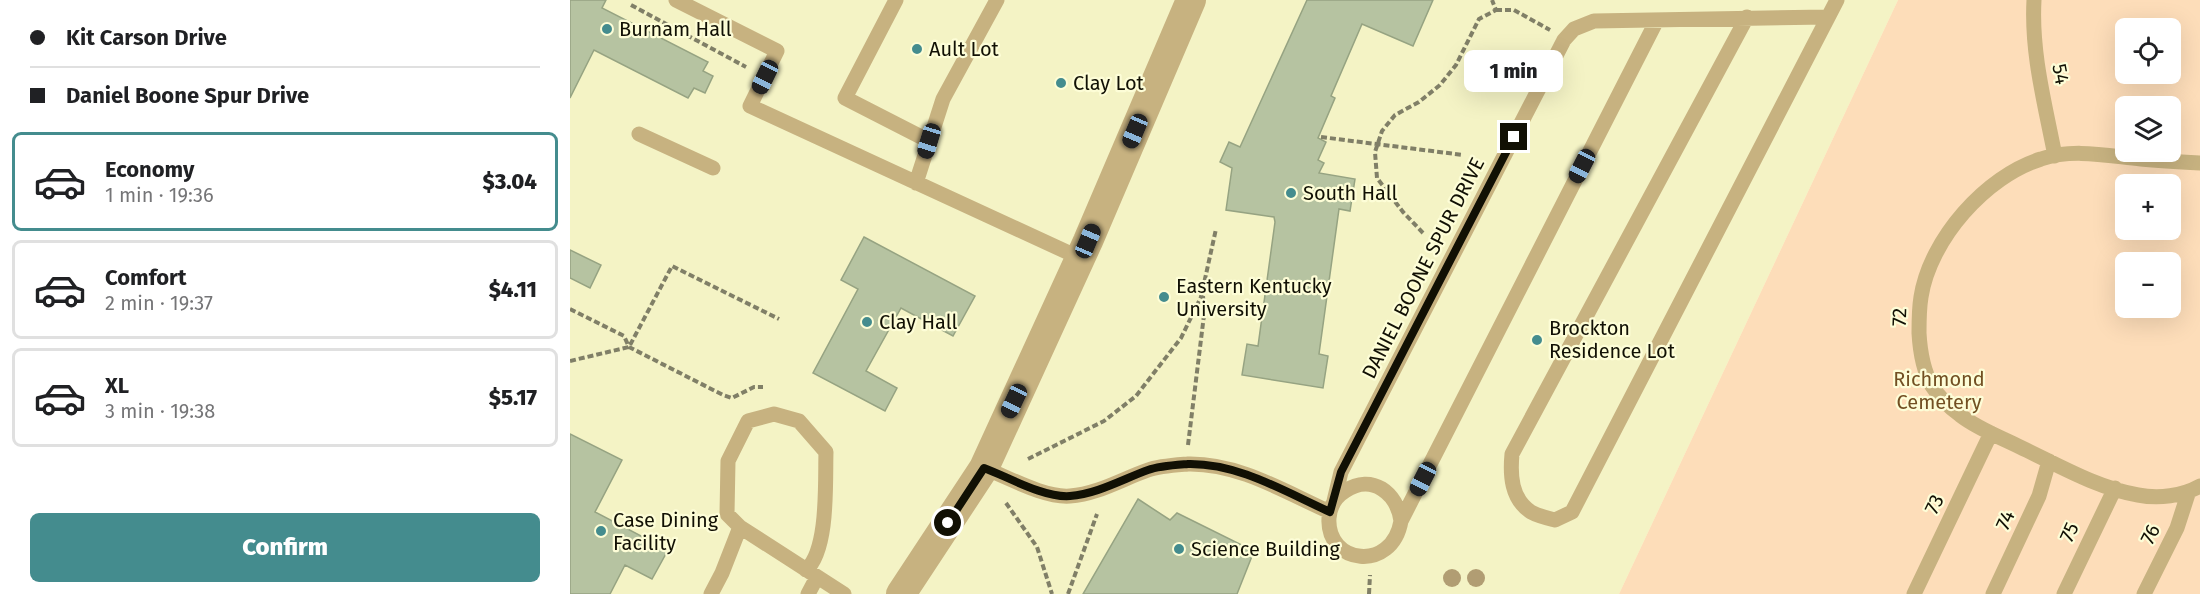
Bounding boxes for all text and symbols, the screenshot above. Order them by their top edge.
place label: Burnam Hall [619,17,732,41]
map controls [2115,18,2181,318]
button: locate [2115,18,2181,84]
marker: Burnam Hall [600,22,614,36]
text: Kit Carson Drive [66,24,227,51]
place label: Ault Lot [929,37,1000,61]
marker: Ault Lot [910,42,924,56]
callout: 1 min [1464,50,1564,92]
car [749,57,781,97]
text: 1 min [1490,59,1537,83]
street label: 54 [2047,62,2075,87]
place label: Clay Lot [1073,71,1145,95]
marker: Clay Lot [1054,76,1068,90]
text: Daniel Boone Spur Drive [66,82,309,109]
button: layers [2115,96,2181,162]
car [1120,111,1150,151]
car [915,121,943,161]
route end [1500,123,1527,150]
car [1566,146,1598,186]
street label: DANIEL BOONE SPUR DRIVE [1357,153,1489,383]
icon: car [33,155,87,209]
text: Economy [105,156,194,183]
text: $3.04 [483,168,537,195]
button: + [2115,174,2181,240]
place label: South Hall [1303,181,1398,205]
text: 1 min · 19:36 [105,183,214,207]
marker: South Hall [1284,186,1298,200]
car [1073,221,1103,261]
button: − [2115,252,2181,318]
icon: car [33,263,87,317]
text: Comfort [105,264,186,291]
place label: Eastern Kentucky University [1176,274,1332,321]
text: $4.11 [489,276,537,303]
marker: Eastern Kentucky University [1157,290,1171,304]
text: 2 min · 19:37 [105,291,213,315]
street label: 72 [1887,307,1911,327]
place label: Clay Hall [879,310,958,334]
marker: Clay Hall [860,315,874,329]
place label: Brockton Residence Lot [1549,316,1676,363]
marker: Brockton Residence Lot [1530,333,1544,347]
park label: Richmond Cemetery [1893,367,1985,414]
icon: car [33,371,87,425]
text: XL [105,372,129,399]
car [998,381,1030,421]
text: $5.17 [489,384,537,411]
text: 3 min · 19:38 [105,399,215,423]
car [1407,459,1439,499]
street label: 73 [1919,490,1949,518]
street label: 74 [1990,506,2020,534]
place label: Case Dining Facility [613,508,719,555]
route start [934,509,961,536]
button: Confirm [30,513,540,582]
street label: 75 [2054,518,2084,546]
street label: 76 [2135,520,2165,548]
marker: Case Dining Facility [594,524,608,538]
place label: Science Building [1191,537,1341,561]
marker: Science Building [1172,542,1186,556]

